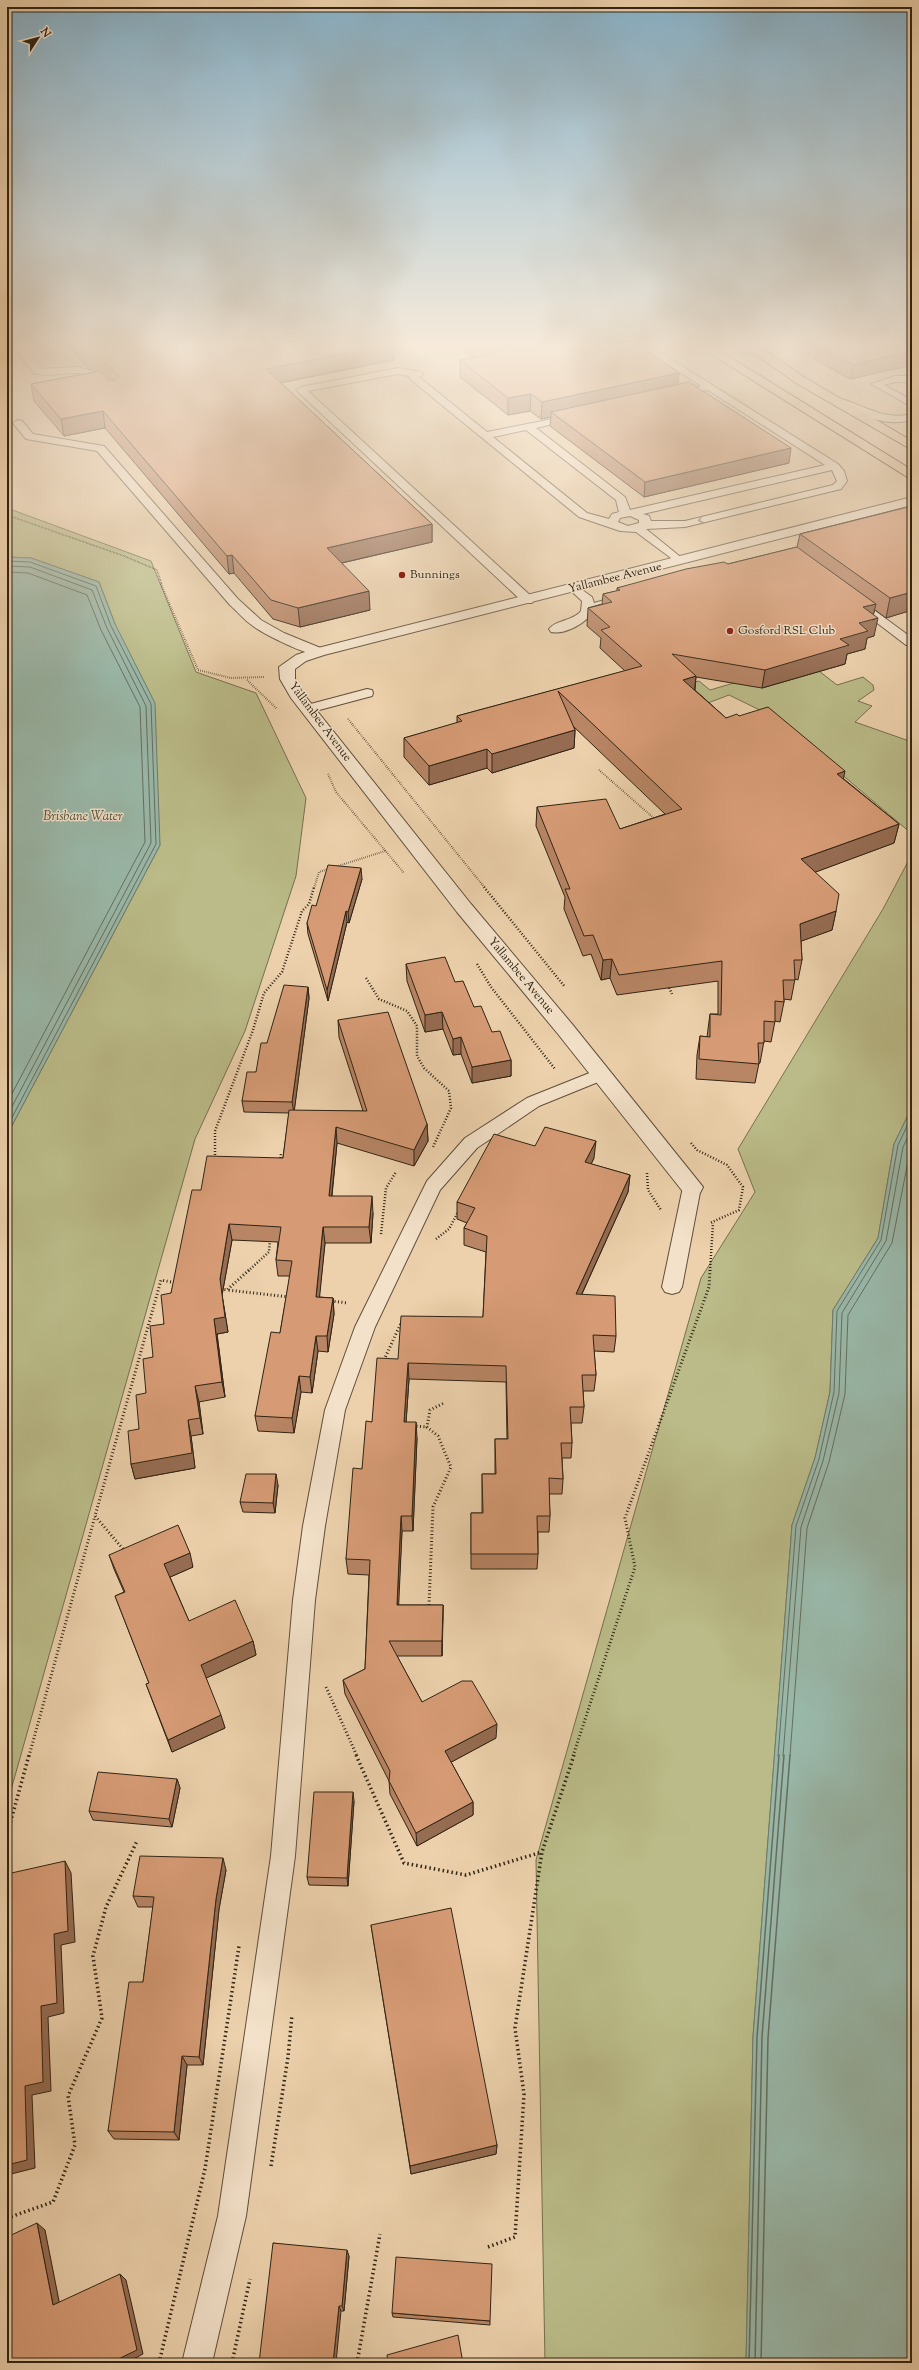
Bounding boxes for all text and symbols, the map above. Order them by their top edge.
north arrow [18,18,58,58]
text: N [36,24,54,41]
one-way arrow [698,516,704,524]
street label: Yallambee Avenue [566,558,664,598]
place label: Bunnings [410,566,460,584]
marker: Bunnings [397,570,407,580]
place label: Gosford RSL Club [738,622,835,640]
marker: Gosford RSL Club [725,626,735,636]
street label: Yallambee Avenue [284,678,356,766]
water label: Brisbane Water [43,808,123,826]
street label: Yallambee Avenue [483,934,559,1019]

